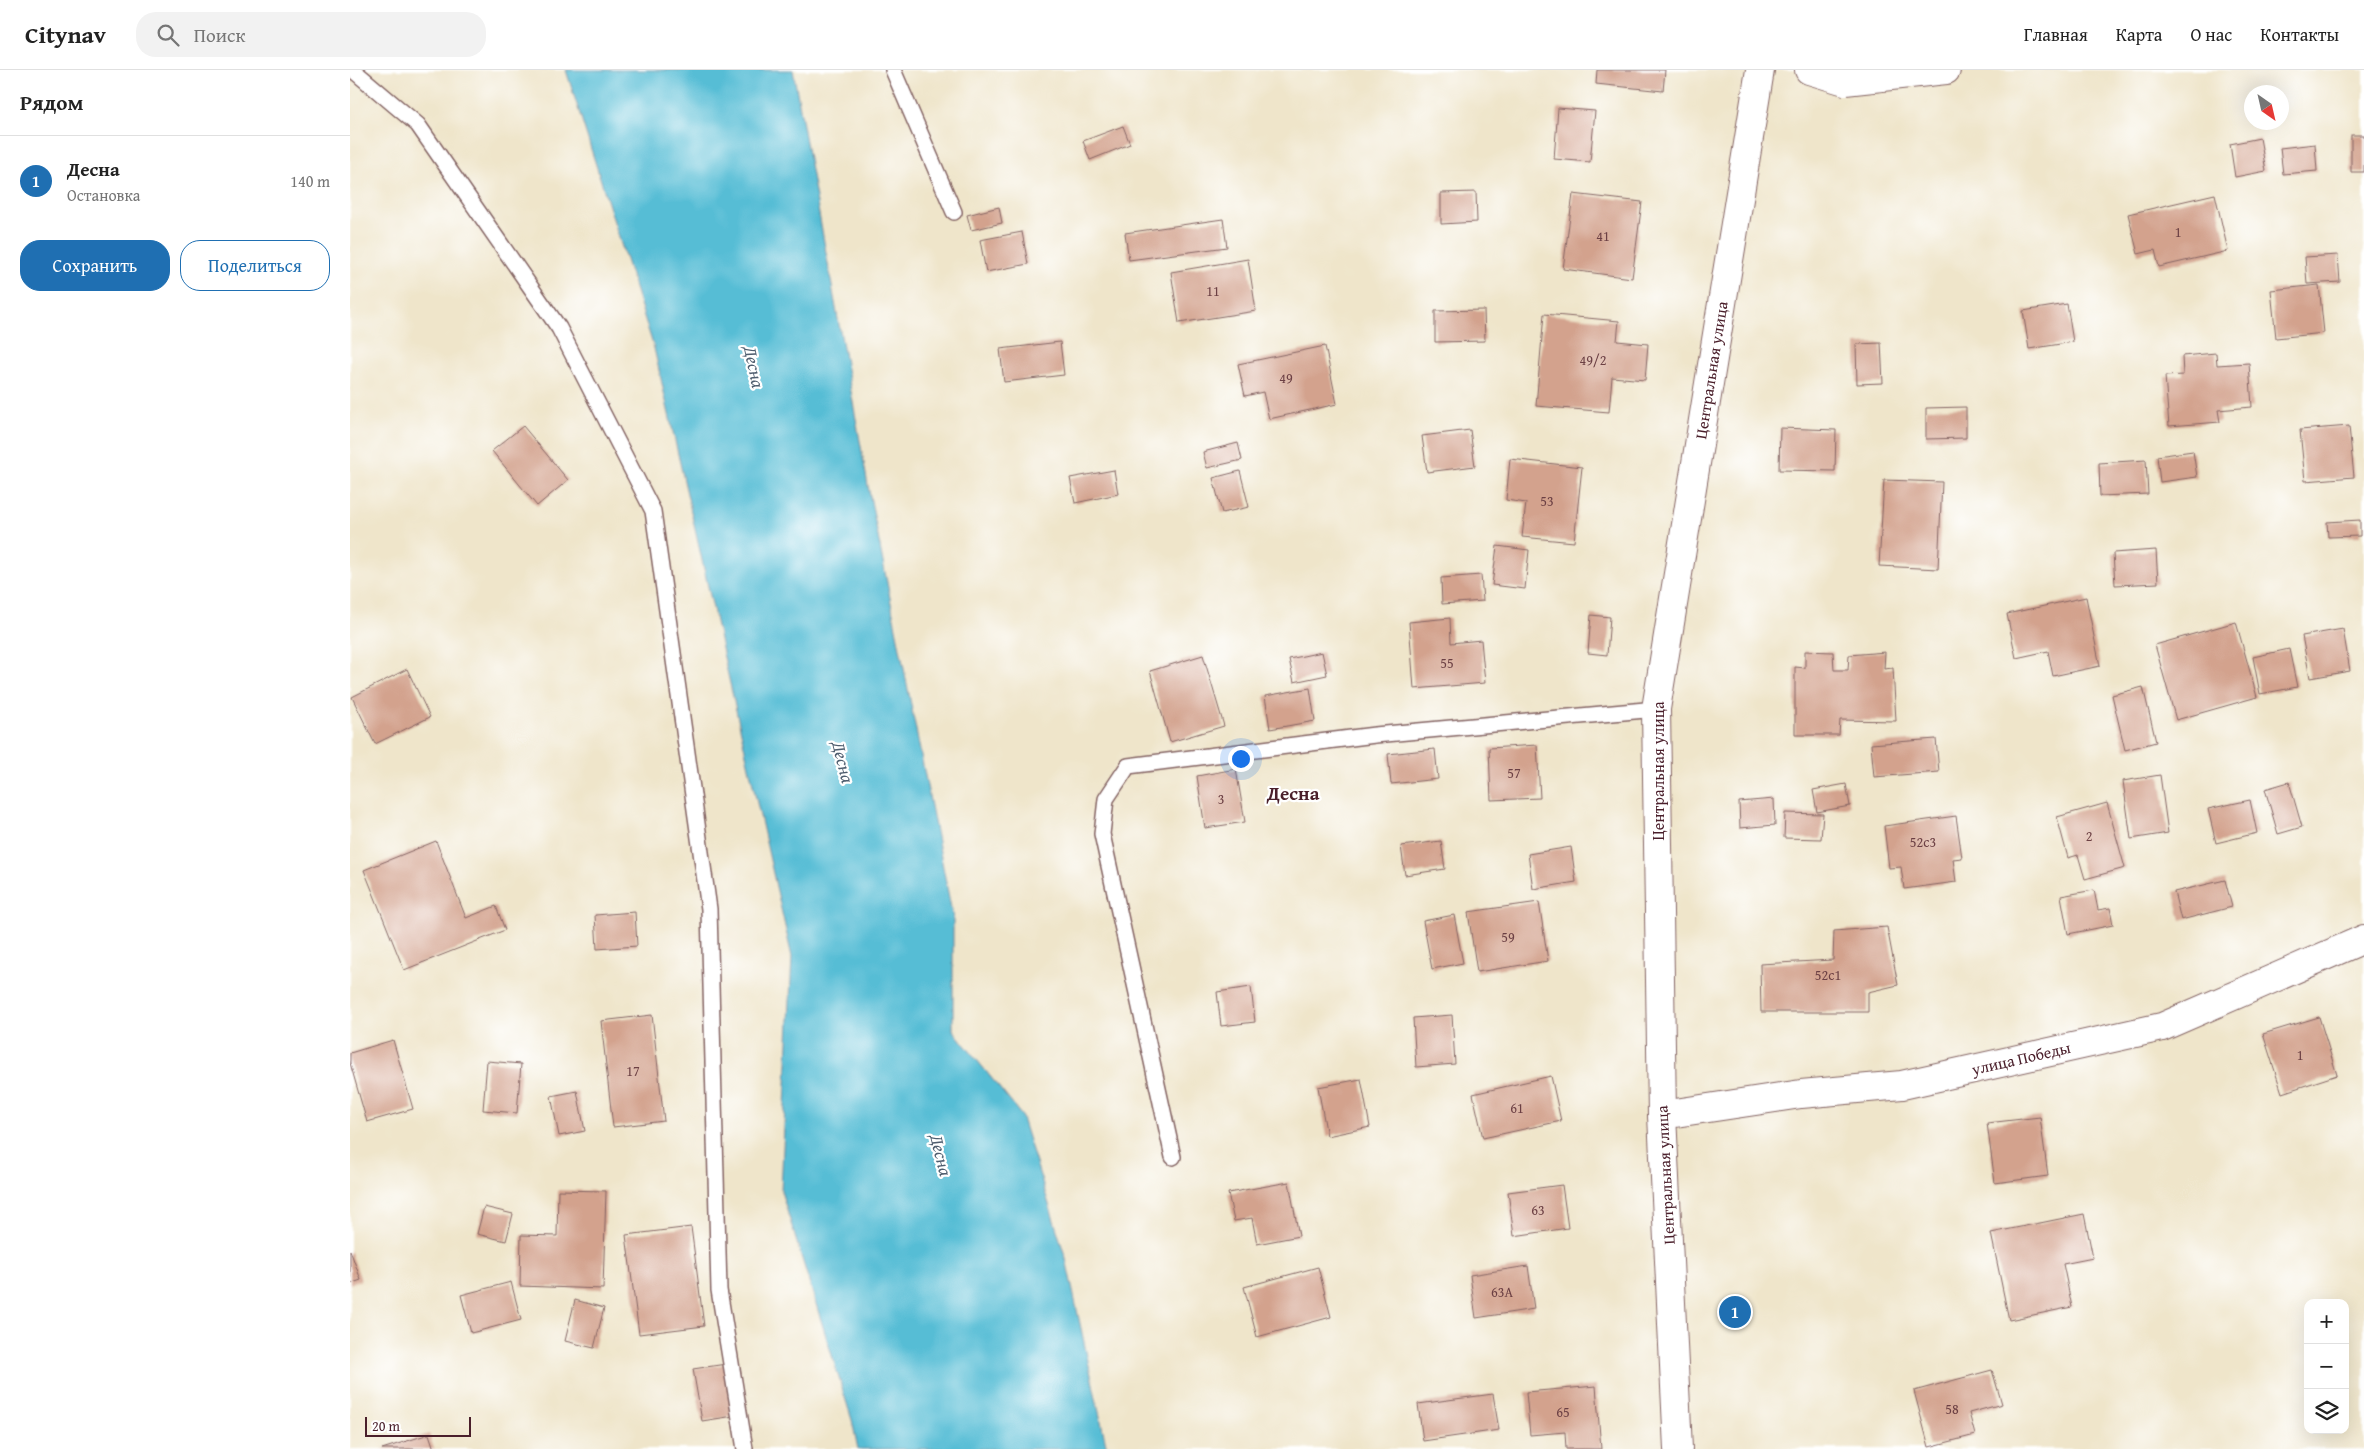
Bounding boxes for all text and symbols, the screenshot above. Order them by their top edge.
search box [136,12,486,57]
text: Citynav [25,17,106,52]
icon: search [154,21,182,49]
text: Поиск [194,21,245,49]
text: Главная [2024,21,2088,48]
text: Карта [2116,21,2162,48]
text: О нас [2190,21,2232,48]
text: Контакты [2260,21,2339,48]
north arrow [2244,85,2289,130]
text: Рядом [20,87,83,118]
text: Десна [67,155,120,183]
text: 1 [32,169,40,193]
text: 140 m [290,169,330,193]
text: Остановка [67,183,140,207]
house number: 1 [2175,222,2181,242]
house number: 41 [1596,226,1610,246]
button: Сохранить [20,240,170,291]
button: Поделиться [180,240,330,291]
house number: 11 [1206,281,1220,301]
street label: Центральная улица [1688,299,1734,441]
water label: Десна [737,342,772,391]
house number: 49/2 [1580,350,1606,370]
house number: 49 [1279,368,1293,388]
house number: 53 [1540,491,1554,511]
house number: 55 [1440,653,1454,673]
street label: Центральная улица [1646,701,1670,841]
water label: Десна [825,737,862,786]
your location [1228,746,1254,772]
house number: 57 [1507,763,1521,783]
district label: Десна [1266,779,1320,807]
house number: 3 [1218,789,1224,809]
house number: 2 [2086,826,2092,846]
house number: 52с3 [1910,832,1936,852]
house number: 59 [1501,927,1515,947]
house number: 52с1 [1815,965,1841,985]
street label: улица Победы [1968,1035,2073,1081]
house number: 1 [2297,1045,2303,1065]
house number: 17 [626,1061,640,1081]
house number: 61 [1510,1098,1524,1118]
street label: Центральная улица [1649,1105,1681,1245]
water label: Десна [923,1130,960,1179]
house number: 63 [1531,1200,1545,1220]
house number: 63А [1491,1282,1513,1302]
pin: 1 [1719,1293,1751,1331]
map controls [2304,1299,2349,1434]
button: + [2304,1299,2349,1344]
button: − [2304,1344,2349,1389]
button: layers [2304,1389,2349,1434]
house number: 58 [1945,1399,1959,1419]
house number: 65 [1556,1402,1570,1422]
scale bar [365,1414,471,1437]
text: 20 m [372,1416,400,1436]

